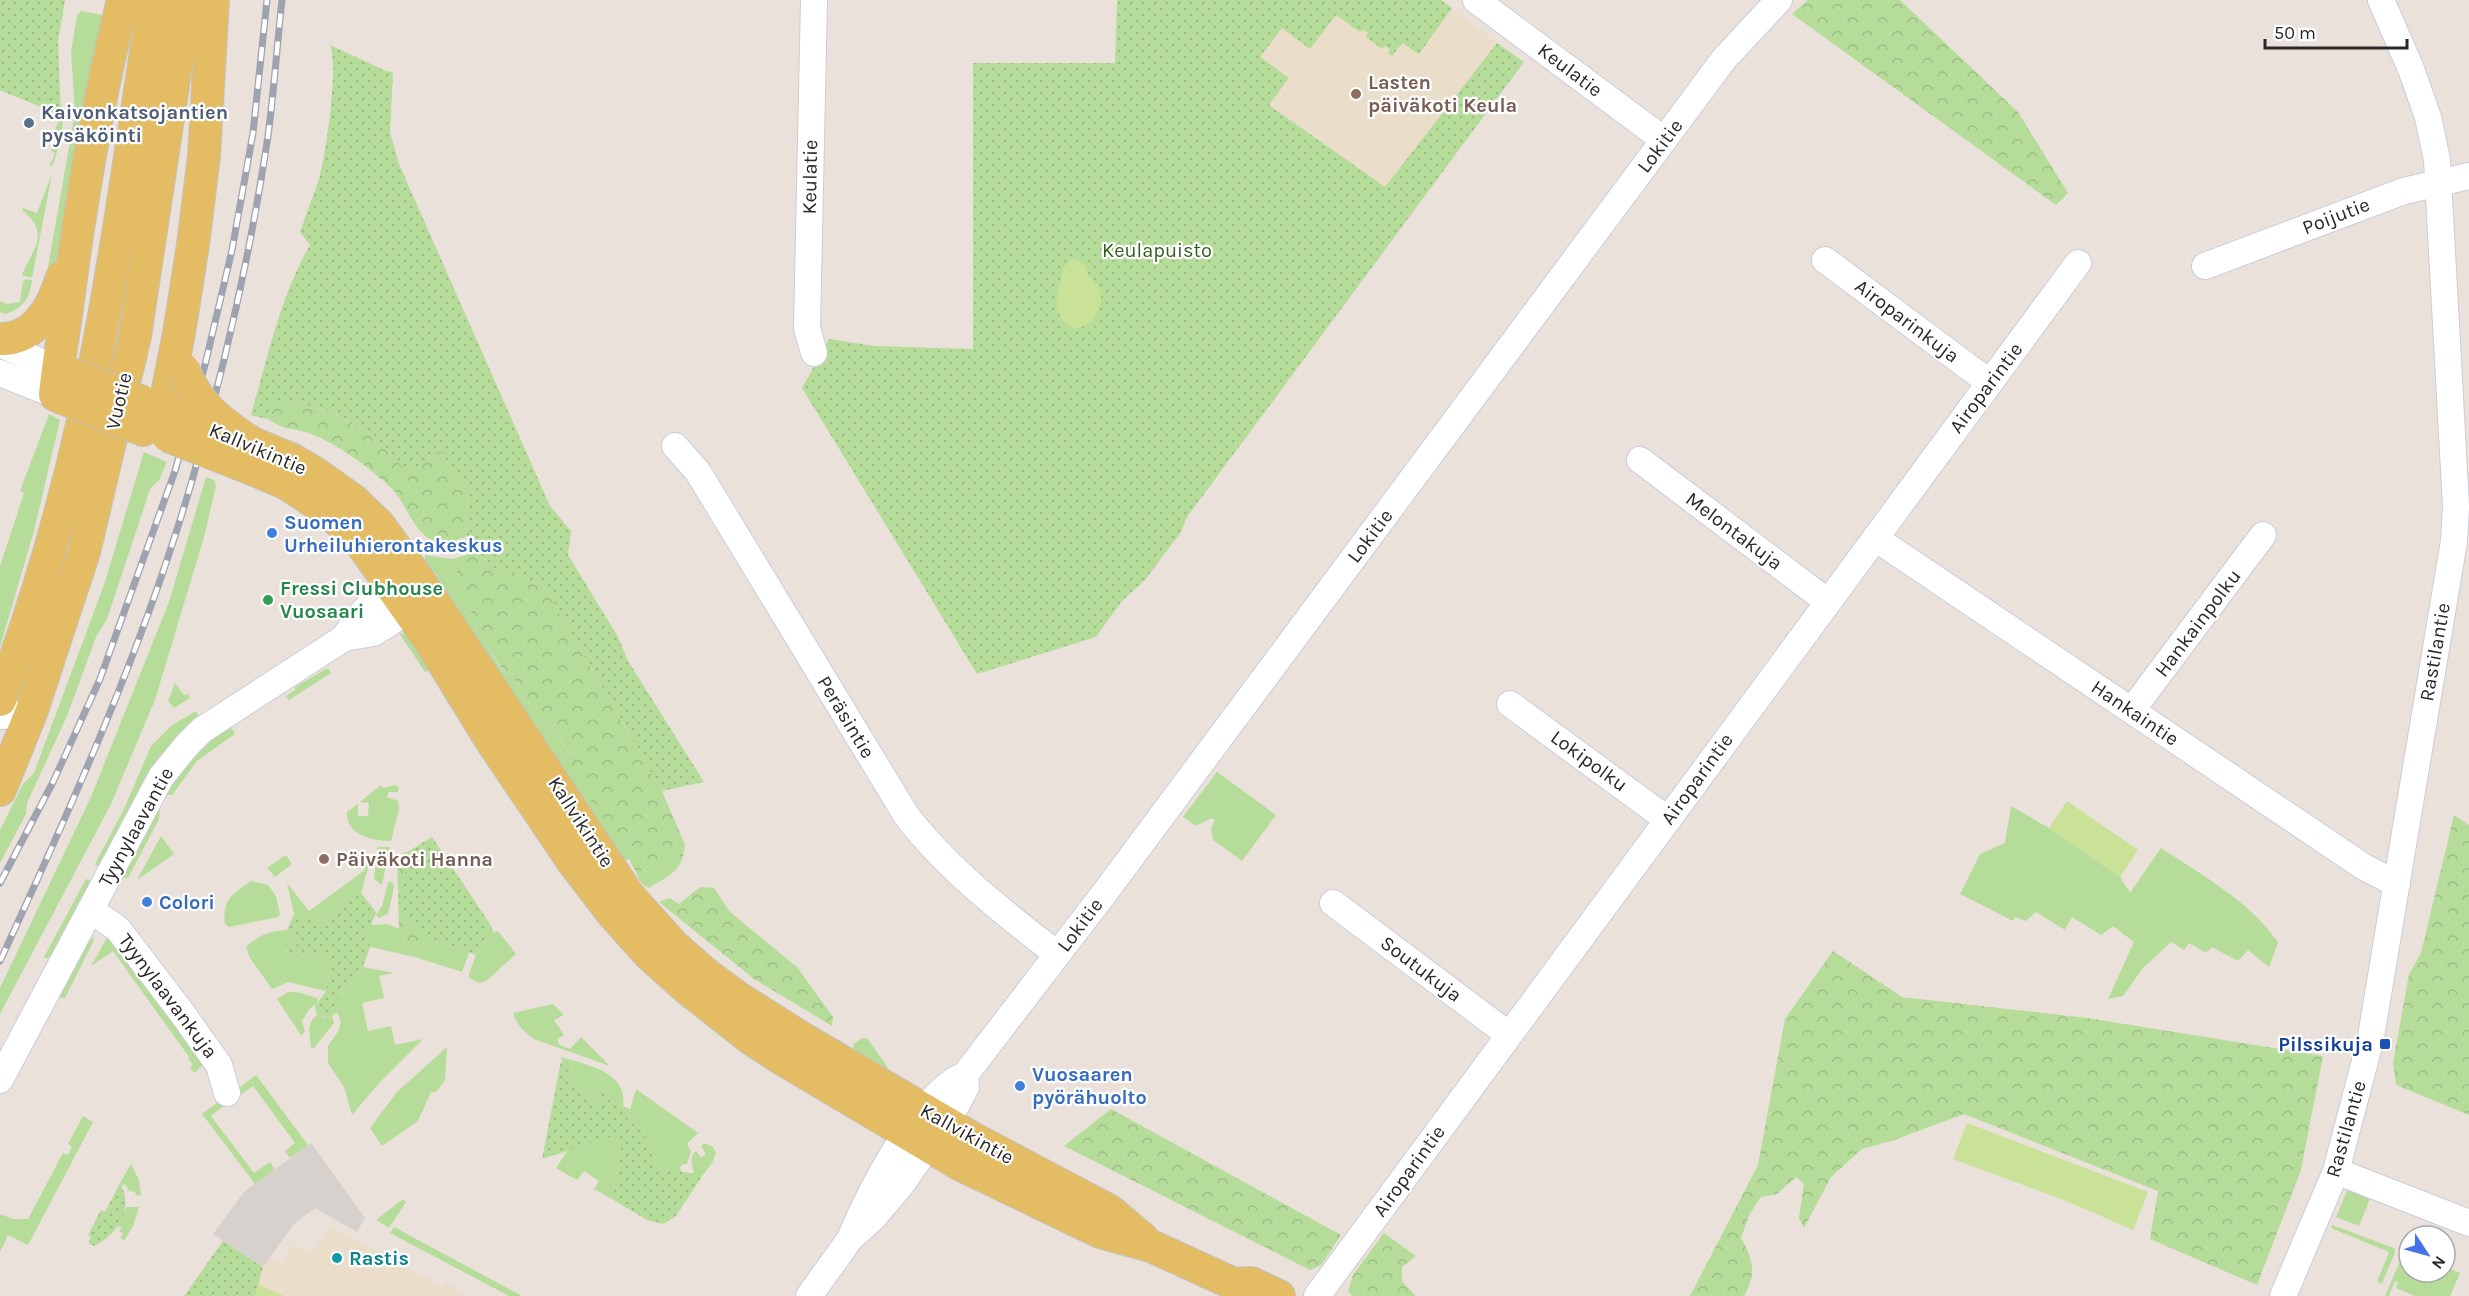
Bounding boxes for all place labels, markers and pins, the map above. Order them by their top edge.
place label: Lasten päiväkoti Keula [1368,71,1517,117]
marker: Lasten päiväkoti Keula [1349,87,1363,101]
place label: Kaivonkatsojantien pysäköinti [41,101,228,147]
marker: Kaivonkatsojantien pysäköinti [22,116,36,130]
place label: Suomen Urheiluhierontakeskus [284,511,503,557]
marker: Suomen Urheiluhierontakeskus [265,526,279,540]
place label: Fressi Clubhouse Vuosaari [280,577,443,623]
marker: Fressi Clubhouse Vuosaari [261,593,275,607]
place label: Päiväkoti Hanna [336,848,493,871]
marker: Päiväkoti Hanna [317,852,331,866]
place label: Colori [159,891,215,914]
marker: Colori [140,895,154,909]
place label: Pilssikuja [2278,1033,2373,1056]
marker: Pilssikuja [2378,1037,2392,1051]
place label: Vuosaaren pyörähuolto [1032,1063,1147,1109]
marker: Vuosaaren pyörähuolto [1013,1079,1027,1093]
place label: Rastis [349,1247,409,1270]
marker: Rastis [330,1251,344,1265]

